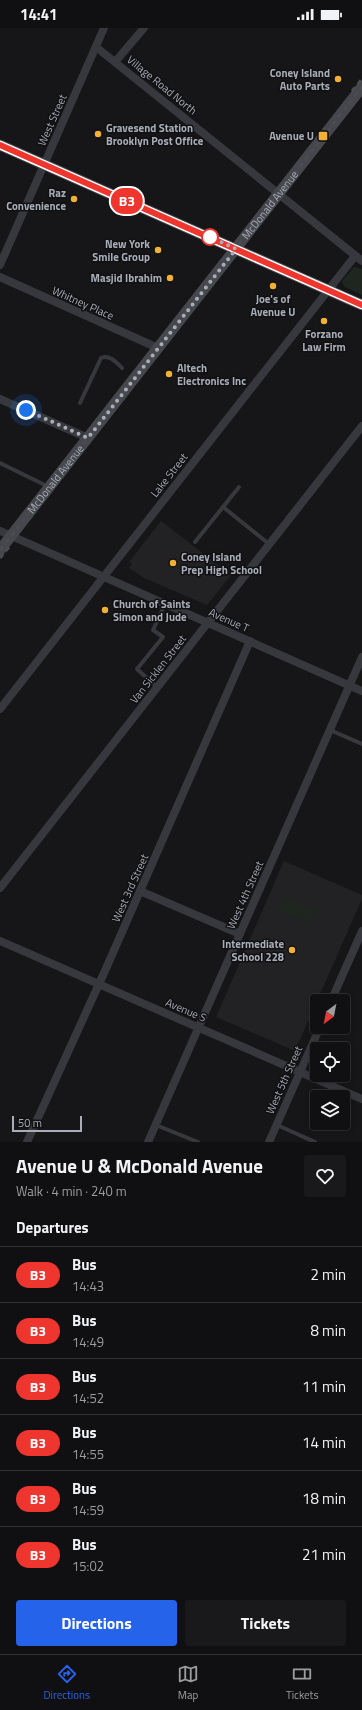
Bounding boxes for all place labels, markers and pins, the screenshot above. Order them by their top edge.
place label: Coney Island Auto Parts [270,65,330,94]
marker: Coney Island Auto Parts [333,74,343,84]
place label: Gravesend Station Brooklyn Post Office [106,120,204,149]
place label: Avenue U [269,128,314,144]
marker: Gravesend Station Brooklyn Post Office [93,129,103,139]
marker: Avenue U [317,130,329,142]
place label: Raz Convenience [6,185,66,214]
marker: Raz Convenience [69,194,79,204]
unlabelled marker [201,228,219,246]
place label: New York Smile Group [92,236,150,265]
marker: New York Smile Group [153,245,163,255]
place label: Masjid Ibrahim [91,270,162,286]
marker: Masjid Ibrahim [165,273,175,283]
marker: Joe's of Avenue U [268,281,278,291]
place label: Joe's of Avenue U [251,291,295,320]
marker: Forzano Law Firm [319,316,329,326]
place label: Forzano Law Firm [302,326,346,355]
place label: Altech Electronics Inc [177,360,246,389]
marker: Altech Electronics Inc [164,369,174,379]
place label: Coney Island Prep High School [181,549,262,578]
marker: Coney Island Prep High School [168,558,178,568]
place label: Church of Saints Simon and Jude [113,596,191,625]
marker: Church of Saints Simon and Jude [100,605,110,615]
place label: Intermediate School 228 [222,936,284,965]
marker: Intermediate School 228 [287,945,297,955]

